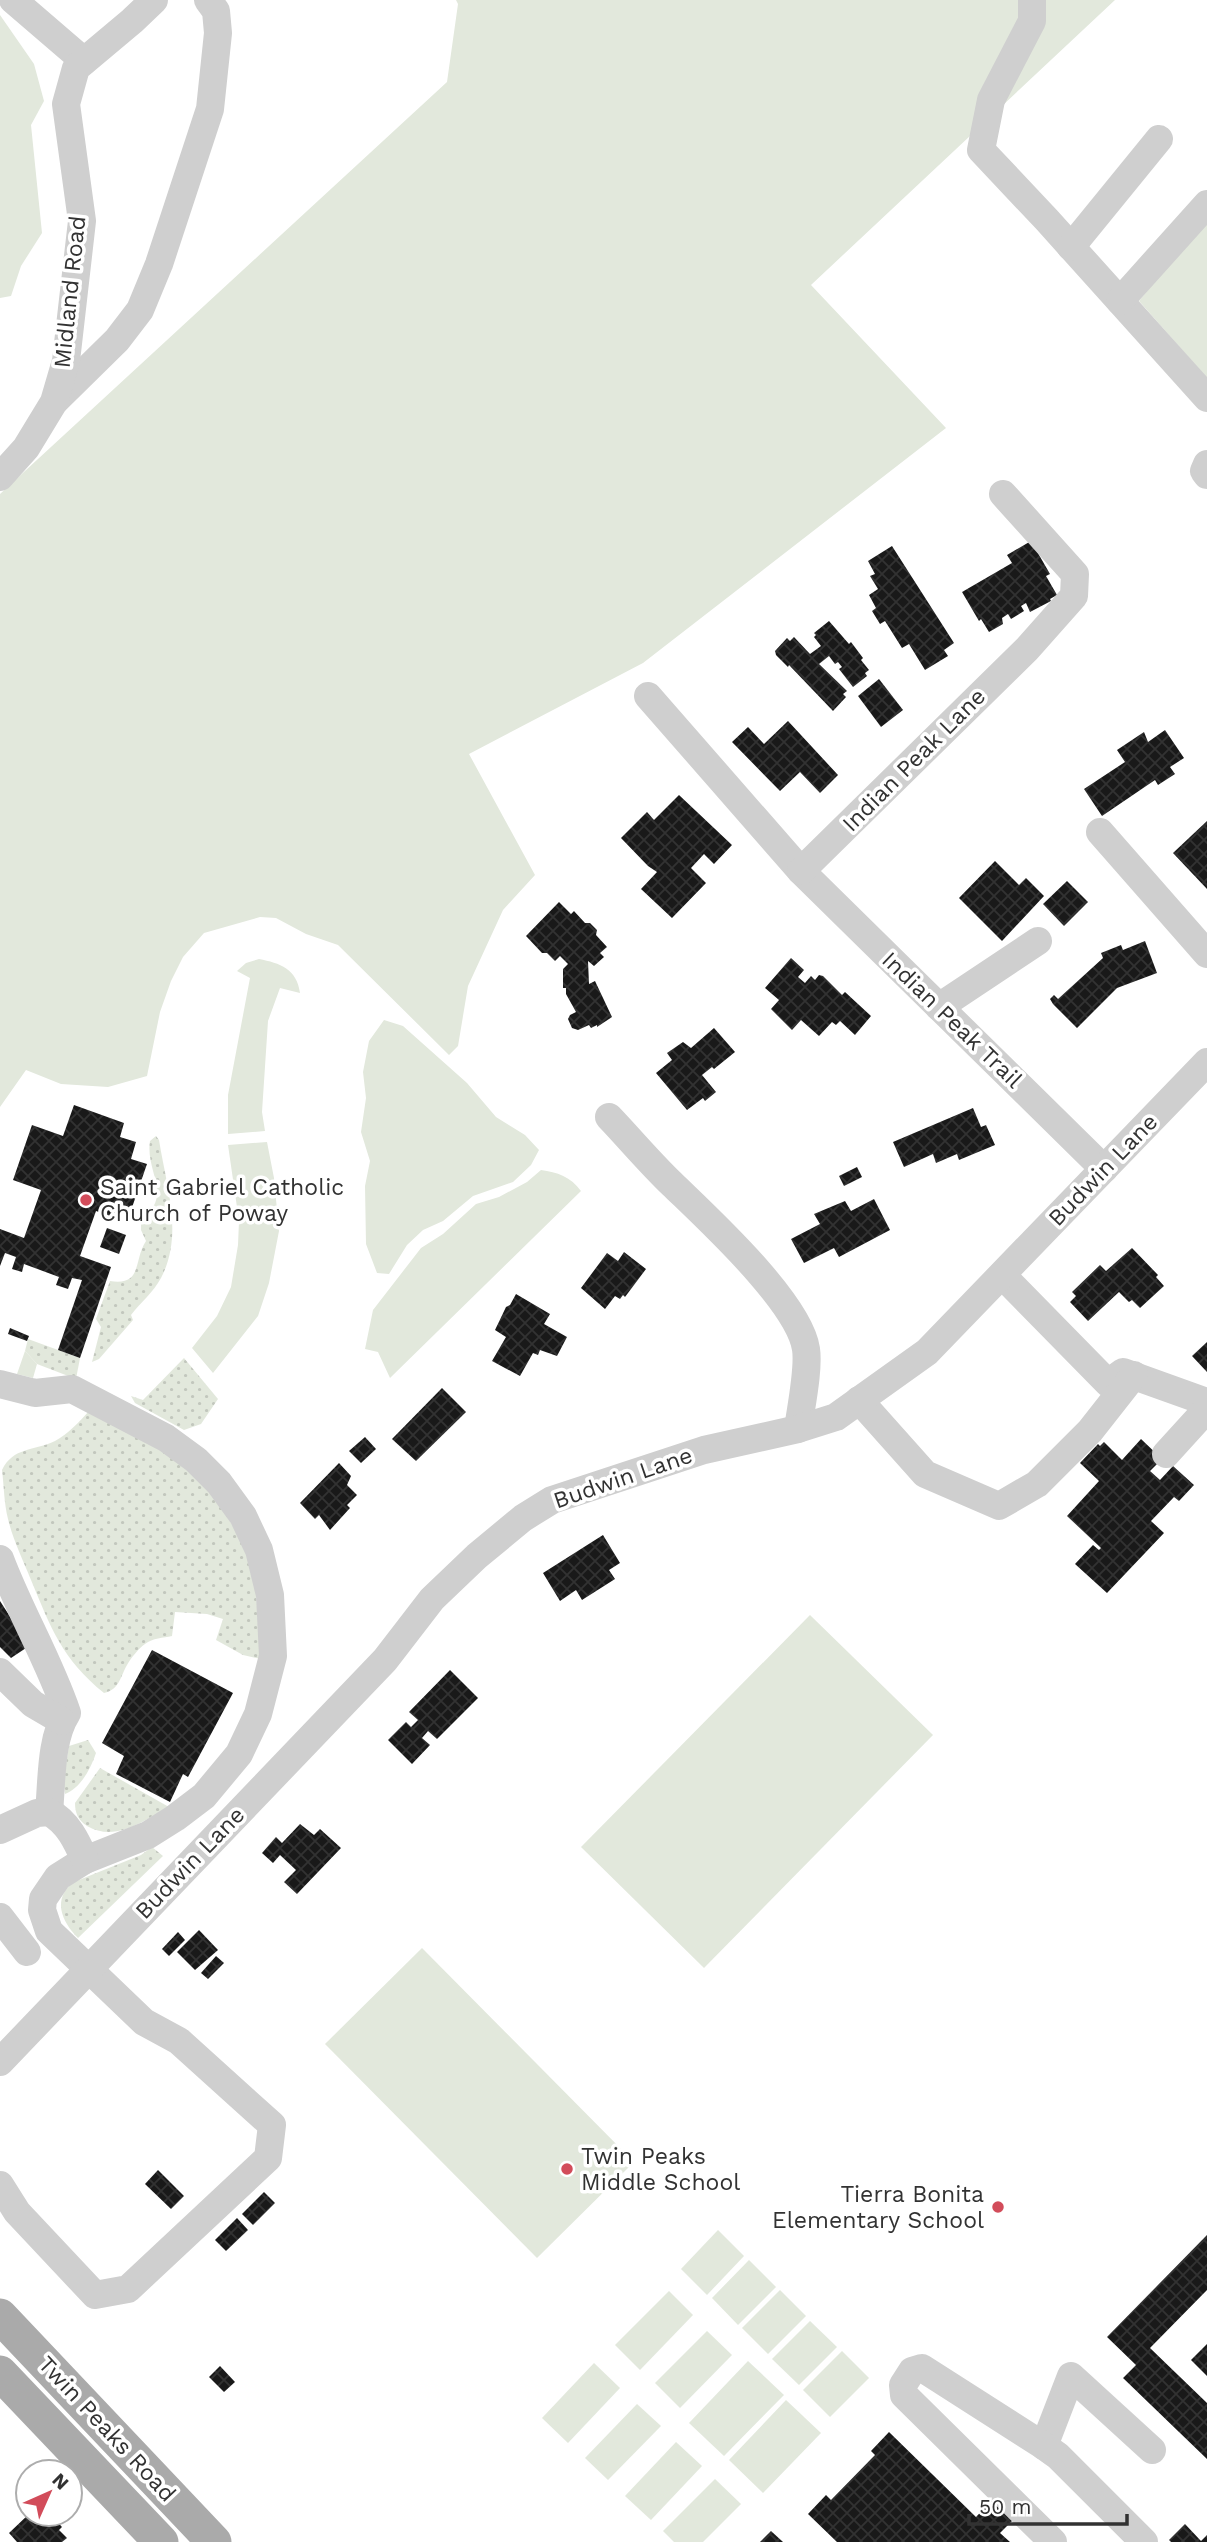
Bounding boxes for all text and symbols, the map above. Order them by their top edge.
street label: Midland Road [49,215,91,369]
street label: Indian Peak Lane [837,683,991,837]
street label: Indian Peak Trail [876,946,1028,1094]
street label: Budwin Lane [1043,1108,1163,1232]
place label: Saint Gabriel Catholic Church of Poway [100,1174,344,1227]
marker: Saint Gabriel Catholic Church of Poway [78,1192,94,1208]
street label: Budwin Lane [550,1442,696,1514]
street label: Budwin Lane [130,1801,250,1925]
place label: Twin Peaks Middle School [581,2143,740,2196]
marker: Twin Peaks Middle School [559,2161,575,2177]
place label: Tierra Bonita Elementary School [772,2181,984,2234]
marker: Tierra Bonita Elementary School [990,2199,1006,2215]
street label: Twin Peaks Road [33,2351,181,2507]
north arrow [14,2458,84,2528]
text: N [48,2468,74,2494]
scale bar [969,2482,1126,2526]
text: 50 m [979,2494,1031,2519]

